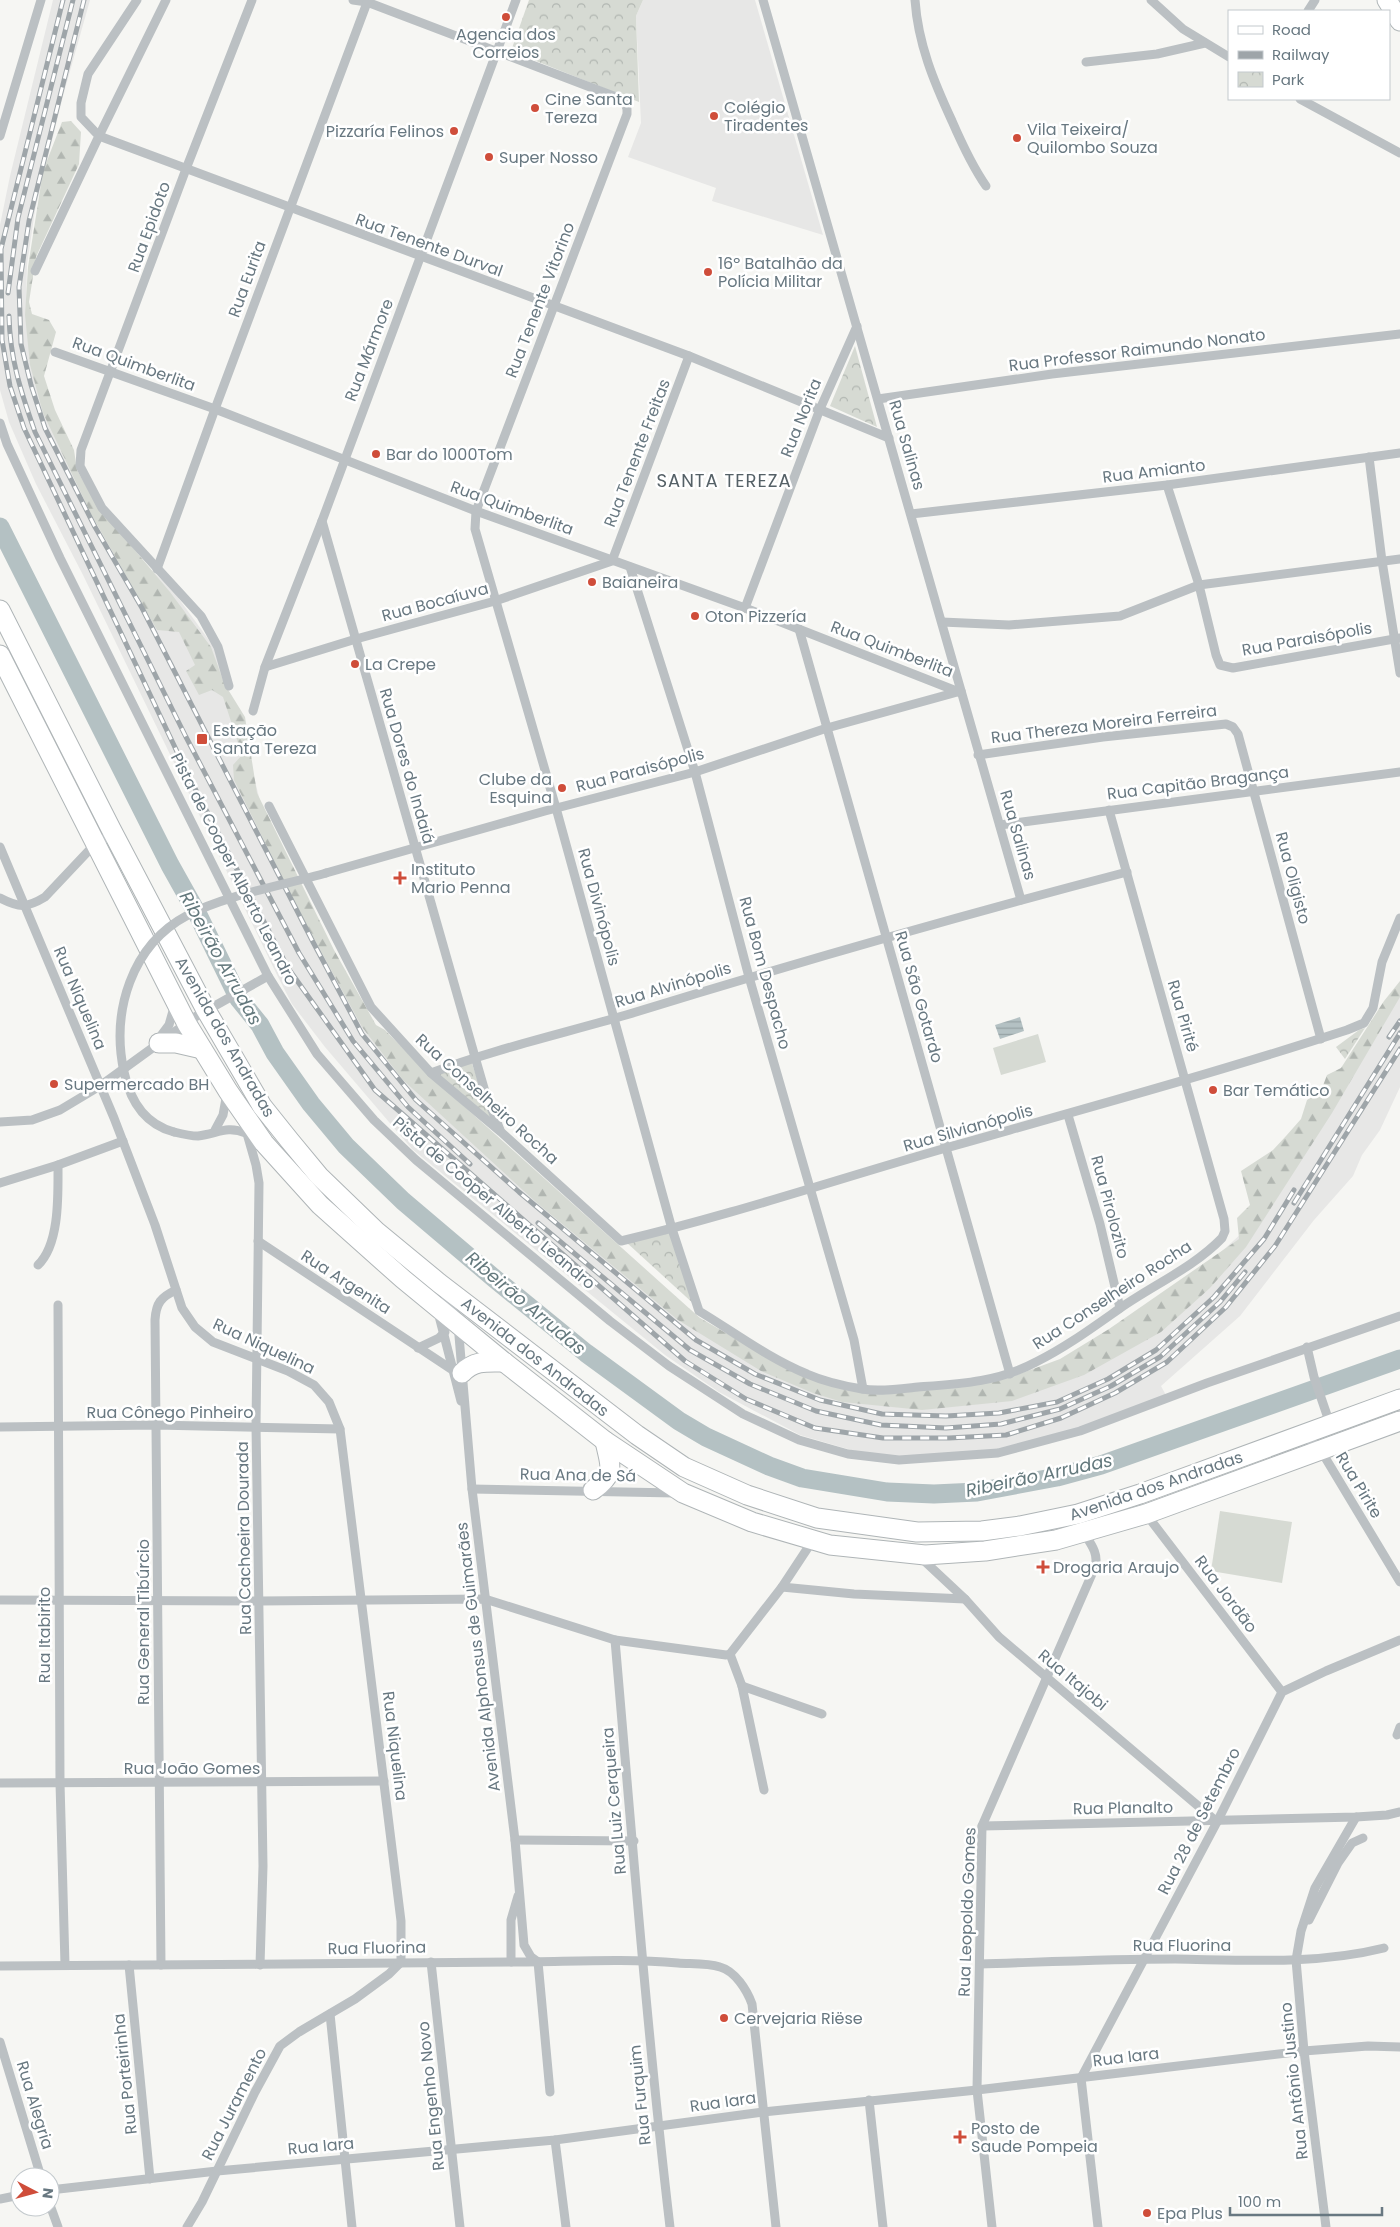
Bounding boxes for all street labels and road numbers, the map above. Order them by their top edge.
street label: Rua Epidoto [122,178,176,276]
street label: Rua Tenente Durval [352,208,506,282]
street label: Rua Tenente Vitorino [500,219,580,381]
street label: Rua Eurita [223,237,271,321]
street label: Rua Mármore [339,295,399,405]
street label: Rua Professor Raimundo Nonato [1007,323,1267,377]
street label: Rua Quimberlita [69,331,199,397]
street label: Rua Norita [775,375,827,461]
street label: Rua Tenente Freitas [598,376,676,530]
street label: Rua Salinas [883,397,931,493]
street label: Rua Amianto [1101,453,1207,489]
street label: Rua Quimberlita [447,475,577,541]
street label: Rua Bocaíuva [379,577,491,627]
street label: Rua Quimberlita [827,615,957,683]
street label: Rua Paraisópolis [1240,616,1374,662]
street label: Rua Dores do Indaiá [374,685,440,847]
street label: Rua Thereza Moreira Ferreira [990,699,1218,749]
street label: Rua Paraisópolis [573,742,707,798]
street label: Pista de Cooper Alberto Leandro [165,749,303,989]
street label: Rua Capitão Bragança [1106,760,1290,806]
street label: Rua Salinas [994,787,1042,883]
street label: Rua Oligisto [1270,829,1316,927]
street label: Rua Divinópolis [572,846,626,968]
street label: Rua Bom Despacho [734,894,796,1052]
street label: Rua São Gotardo [889,928,949,1066]
street label: Rua Niquelina [48,943,112,1053]
street label: Avenida dos Andradas [170,952,280,1122]
street label: Rua Alvinópolis [612,956,734,1014]
street label: Rua Pirité [1162,977,1204,1055]
street label: Rua Conselheiro Rocha [410,1028,564,1170]
street label: Rua Silvianópolis [901,1099,1035,1157]
street label: Pista de Cooper Alberto Leandro [388,1111,600,1295]
street label: Rua Pirolozito [1085,1153,1135,1261]
street label: Rua Conselheiro Rocha [1028,1235,1196,1355]
street label: Rua Argenita [296,1244,396,1320]
street label: Avenida dos Andradas [456,1292,614,1422]
street label: Rua Niquelina [209,1312,319,1380]
street label: Rua Cônego Pinheiro [87,1401,253,1424]
street label: Rua Cachoeira Dourada [231,1441,257,1635]
street label: Avenida dos Andradas [1066,1445,1246,1527]
street label: Rua Pirite [1330,1447,1388,1523]
street label: Rua Ana de Sá [520,1462,636,1488]
street label: Avenida Alphonsus de Guimarães [450,1521,506,1793]
street label: Rua General Tibúrcio [132,1539,155,1705]
street label: Rua Jordão [1189,1550,1263,1638]
street label: Rua Itabirito [33,1587,56,1683]
street label: Rua Itajobi [1033,1644,1113,1716]
street label: Rua Niquelina [377,1690,413,1802]
street label: Rua Luiz Cerqueira [596,1726,632,1876]
street label: Rua 28 de Setembro [1152,1744,1246,1898]
street label: Rua João Gomes [124,1757,260,1780]
street label: Rua Planalto [1073,1796,1173,1820]
street label: Rua Leopoldo Gomes [953,1827,981,1997]
street label: Rua Fluorina [1133,1934,1231,1957]
street label: Rua Fluorina [328,1936,426,1960]
street label: Rua Antônio Justino [1274,2001,1314,2161]
street label: Rua Porteirinha [107,2012,143,2136]
street label: Rua Engenho Novo [412,2020,450,2172]
street label: Rua Iara [1092,2042,1160,2072]
street label: Rua Juramento [196,2044,272,2164]
street label: Rua Furquim [623,2044,657,2146]
street label: Rua Alegria [11,2058,59,2152]
street label: Rua Iara [688,2086,758,2118]
street label: Rua Iara [287,2132,355,2160]

